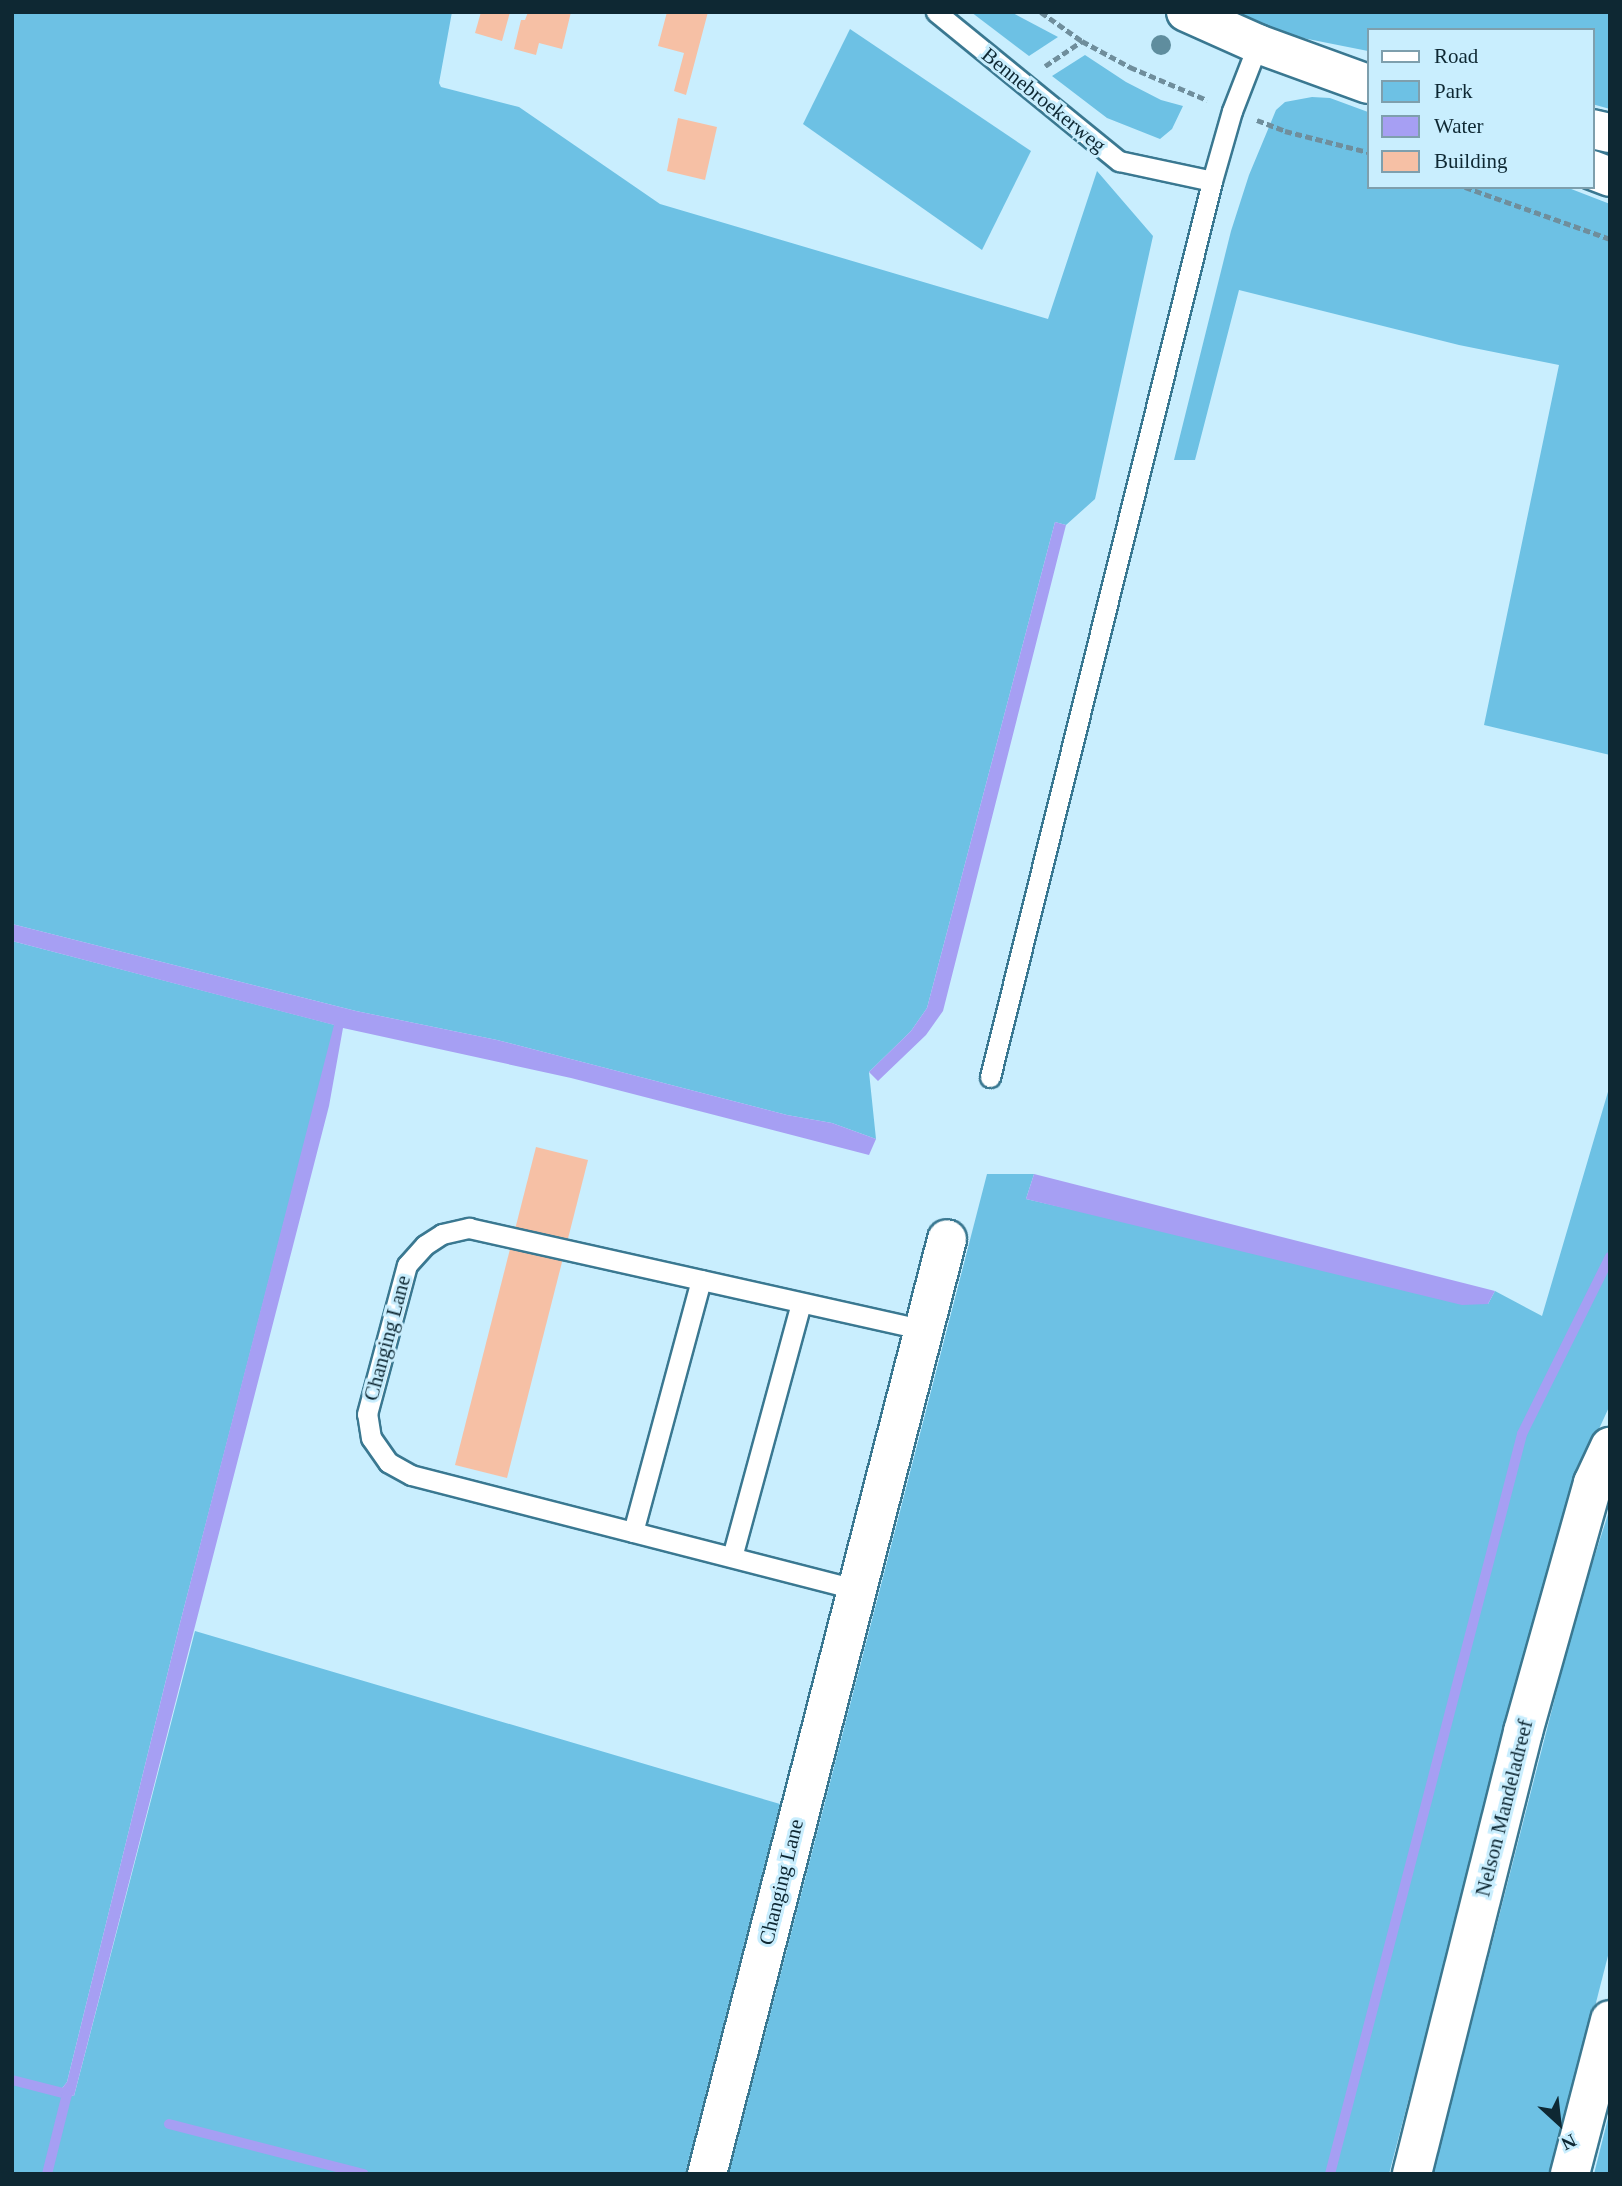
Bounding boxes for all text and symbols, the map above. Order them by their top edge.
legend [1366,28,1594,189]
street label: Bennebroekerweg [977,42,1111,158]
text: Road [1434,44,1478,68]
text: Park [1434,79,1473,103]
text: Water [1434,114,1484,138]
text: Building [1434,149,1508,173]
street label: Changing Lane [358,1272,416,1404]
street label: Nelson Mandeladreef [1470,1717,1538,1899]
street label: Changing Lane [753,1816,809,1948]
north arrow [1524,2088,1594,2158]
text: N [1558,2130,1580,2155]

